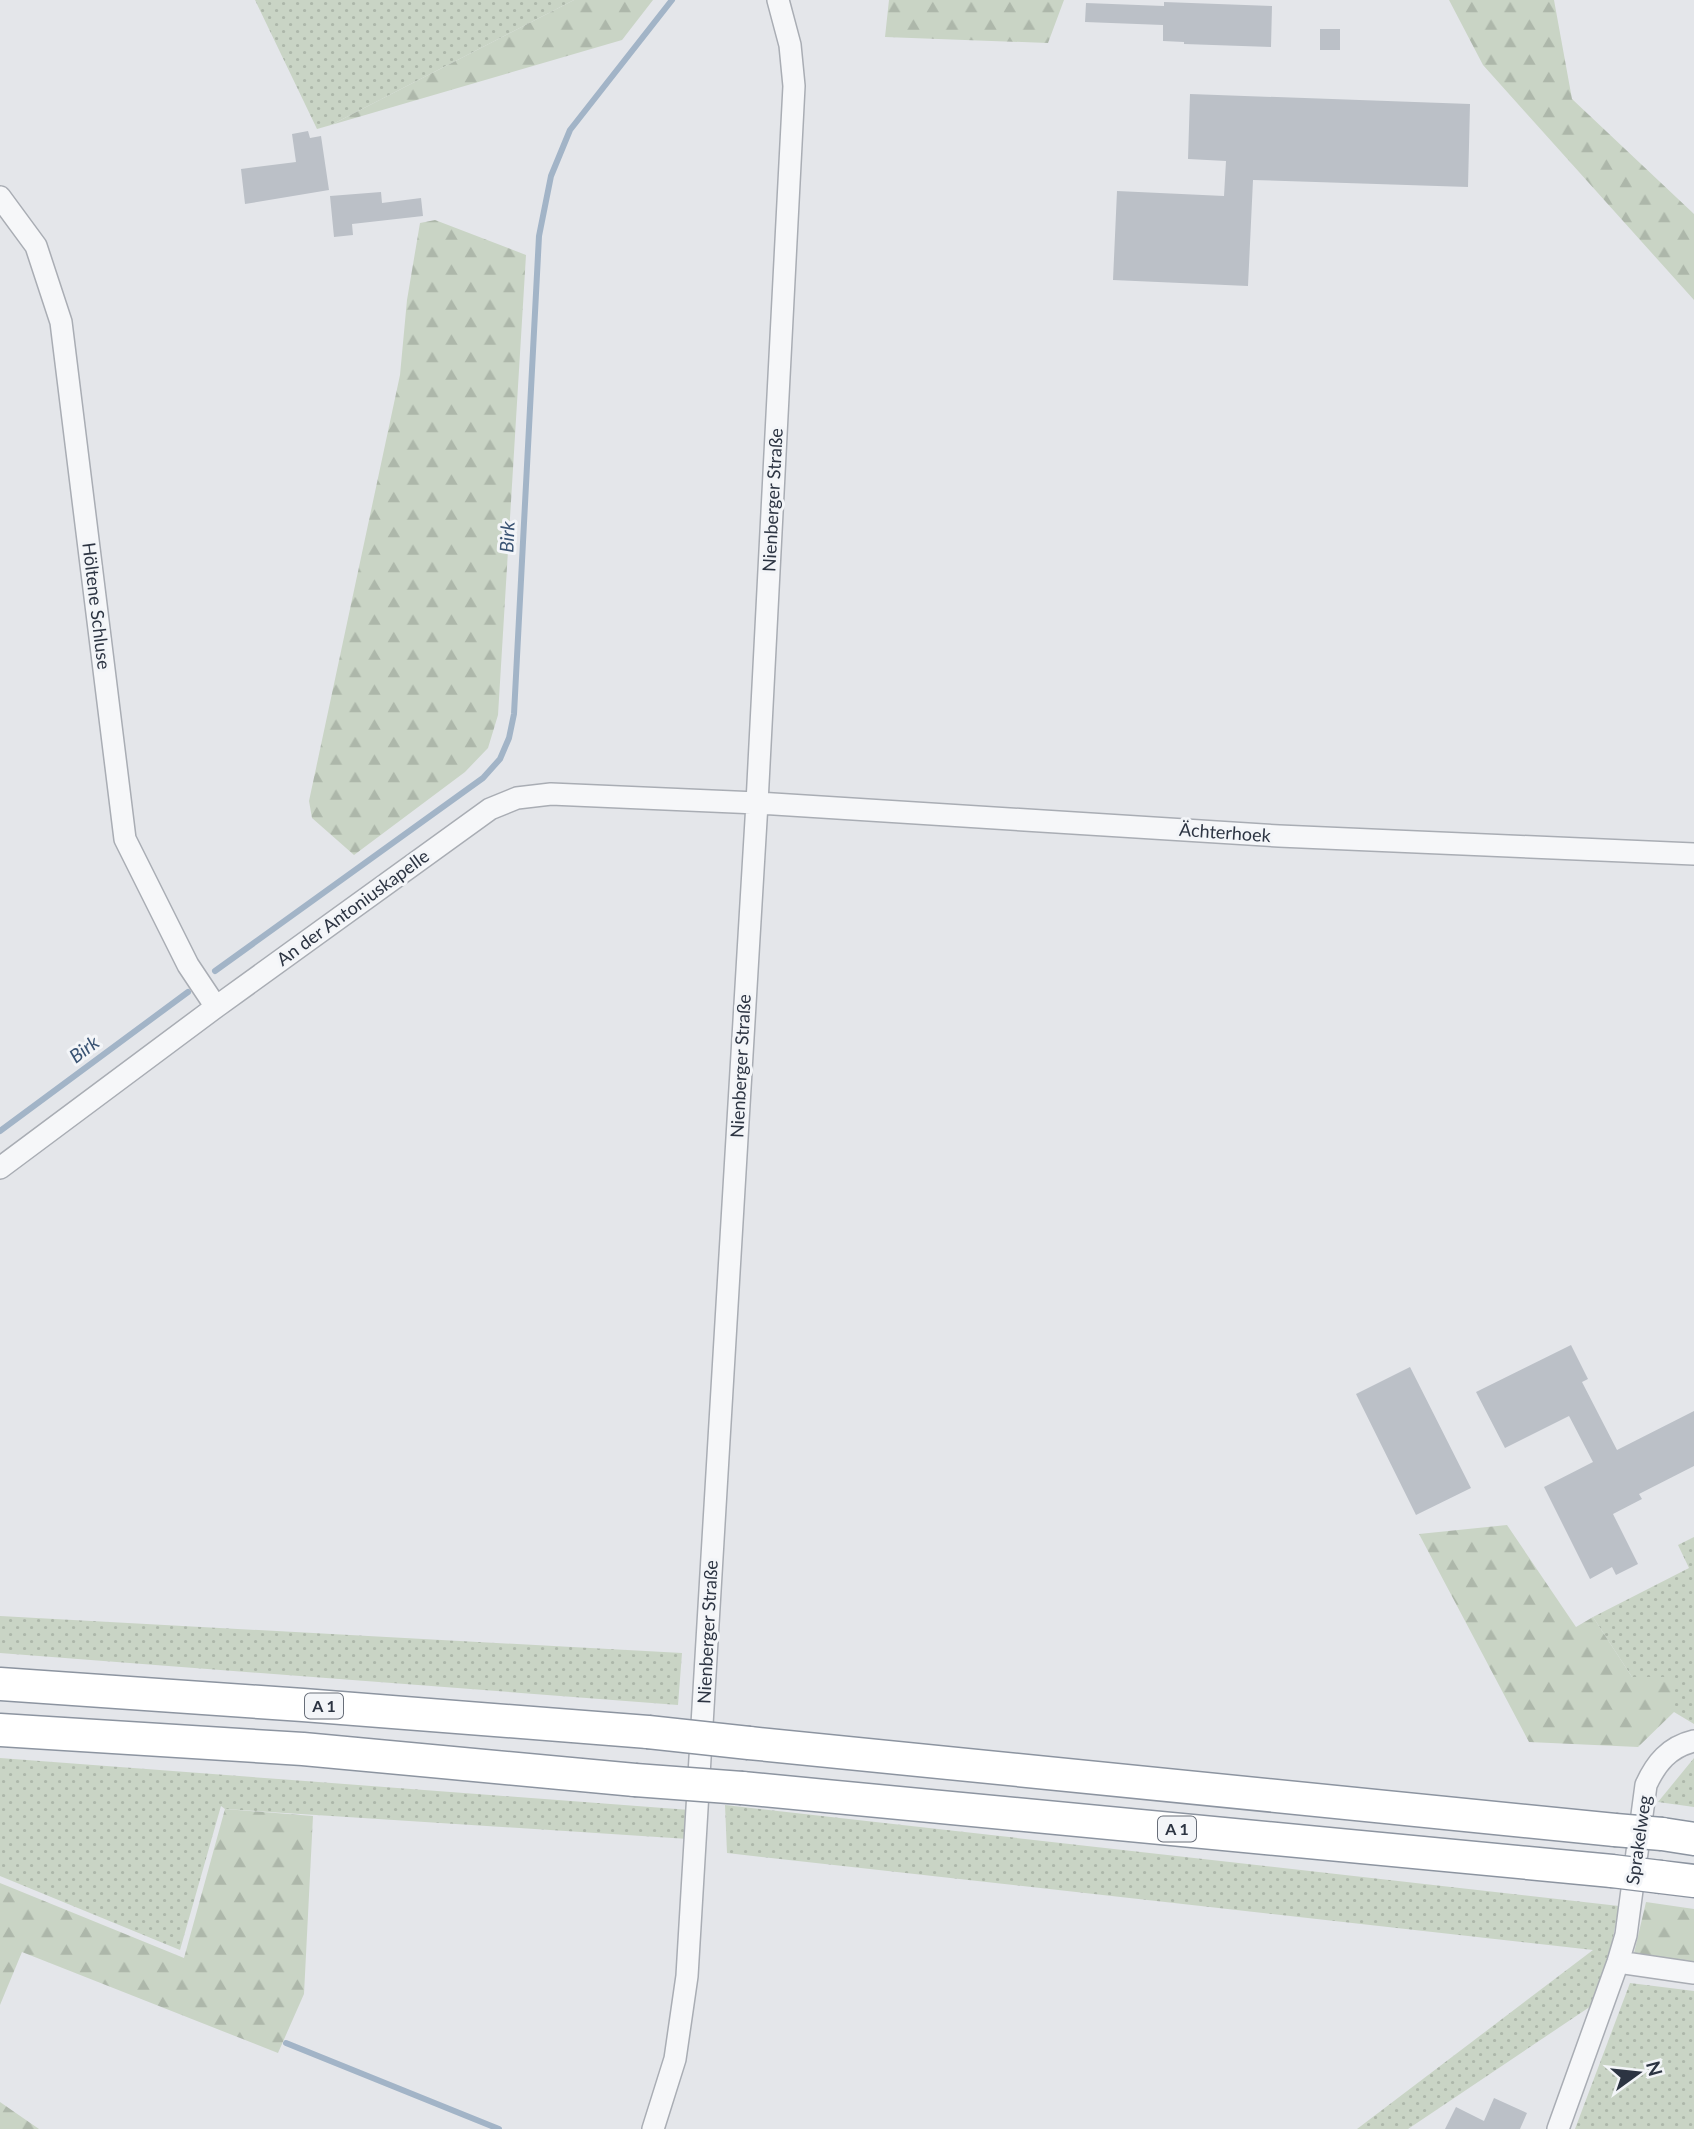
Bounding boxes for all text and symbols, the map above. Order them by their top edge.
street label: Nienberger Straße [757,427,787,572]
water label: Birk [494,520,519,553]
street label: Höltene Schluse [78,541,116,671]
street label: Ächterhoek [1179,818,1272,846]
street label: An der Antoniuskapelle [272,844,433,970]
street label: Nienberger Straße [725,993,755,1138]
water label: Birk [64,1029,104,1067]
street label: Nienberger Straße [692,1559,722,1704]
road number: A 1 [305,1694,343,1718]
street label: Sprakelweg [1621,1794,1655,1886]
road number: A 1 [1158,1816,1196,1842]
north arrow [1603,2038,1673,2108]
text: N [1642,2058,1668,2079]

